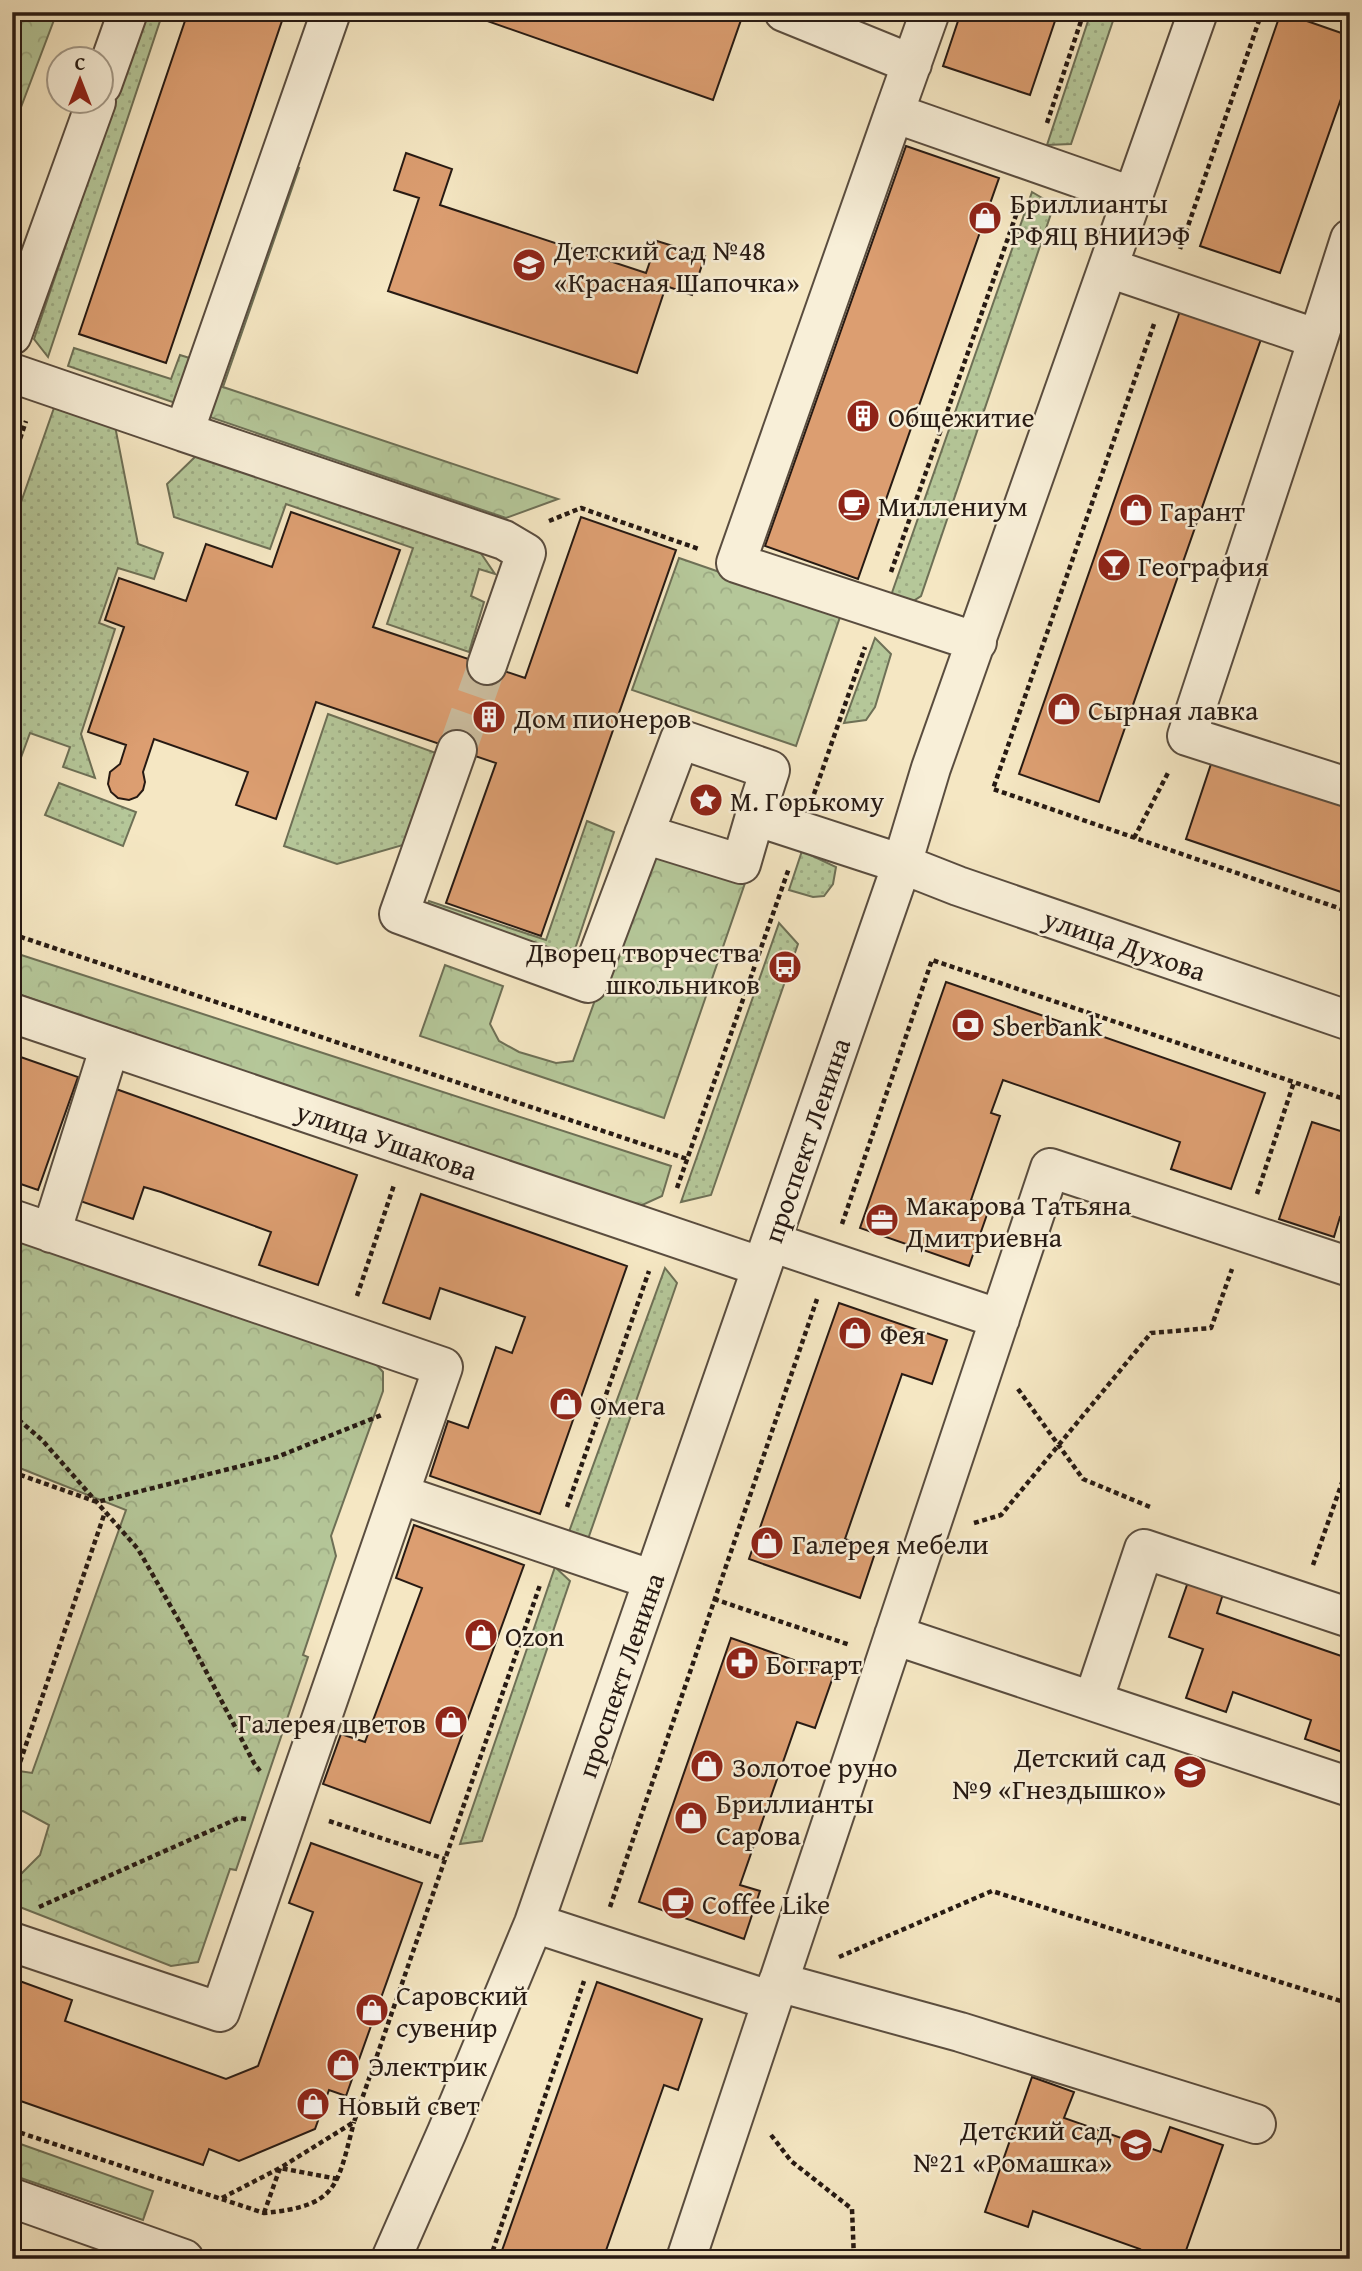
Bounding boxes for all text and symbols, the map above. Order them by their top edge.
north arrow [46,46,116,116]
text: С [75,49,86,77]
place label: Бриллианты РФЯЦ ВНИИЭФ [1010,182,1190,255]
shop icon: Бриллианты РФЯЦ ВНИИЭФ [966,199,1004,237]
place label: Детский сад №48 «Красная Шапочка» [553,229,800,302]
school or university icon: Детский сад №48 «Красная Шапочка» [510,246,548,284]
place label: Общежитие [888,396,1035,437]
building icon: Общежитие [844,397,882,435]
place label: Миллениум [878,485,1028,526]
cafe icon: Миллениум [835,486,873,524]
place label: Гарант [1160,490,1246,531]
shop icon: Гарант [1117,491,1155,529]
place label: География [1138,545,1269,586]
bar icon: География [1095,546,1133,584]
place label: Сырная лавка [1088,689,1259,730]
shop icon: Сырная лавка [1045,690,1083,728]
place label: Дом пионеров [513,697,692,738]
building icon: Дом пионеров [470,698,508,736]
place label: М. Горькому [730,780,884,821]
place icon: М. Горькому [687,781,725,819]
street label: улица Духова [1037,897,1212,991]
place label: Дворец творчества школьников [525,931,761,1004]
bus stop icon: Дворец творчества школьников [766,948,804,986]
place label: Sberbank [992,1005,1103,1046]
bank icon: Sberbank [949,1006,987,1044]
street label: проспект Ленина [752,1031,860,1248]
street label: улица Ушакова [290,1089,484,1190]
place label: Макарова Татьяна Дмитриевна [905,1184,1132,1257]
office icon: Макарова Татьяна Дмитриевна [863,1201,901,1239]
place label: Фея [880,1313,926,1354]
shop icon: Фея [836,1314,874,1352]
place label: Омега [590,1384,666,1425]
shop icon: Омега [547,1385,585,1423]
place label: Галерея мебели [792,1523,989,1564]
shop icon: Галерея мебели [748,1524,786,1562]
street label: проспект Ленина [566,1566,674,1783]
place label: Ozon [505,1615,565,1656]
shop icon: Ozon [462,1616,500,1654]
place label: Боггарт [766,1643,862,1684]
pharmacy icon: Боггарт [723,1644,761,1682]
place label: Галерея цветов [238,1702,426,1743]
shop icon: Галерея цветов [432,1703,470,1741]
place label: Детский сад №9 «Гнездышко» [952,1736,1166,1809]
place label: Золотое руно [732,1746,897,1787]
shop icon: Золотое руно [688,1747,726,1785]
school or university icon: Детский сад №9 «Гнездышко» [1171,1753,1209,1791]
place label: Бриллианты Сарова [716,1782,874,1855]
shop icon: Бриллианты Сарова [672,1799,710,1837]
place label: Coffee Like [702,1883,830,1924]
cafe icon: Coffee Like [659,1884,697,1922]
place label: Саровский сувенир [396,1974,528,2047]
shop icon: Саровский сувенир [353,1991,391,2029]
place label: Электрик [368,2045,487,2086]
shop icon: Электрик [324,2046,362,2084]
place label: Новый свет [338,2084,480,2125]
shop icon: Новый свет [294,2085,332,2123]
place label: Детский сад №21 «Ромашка» [913,2109,1112,2182]
school or university icon: Детский сад №21 «Ромашка» [1117,2126,1155,2164]

